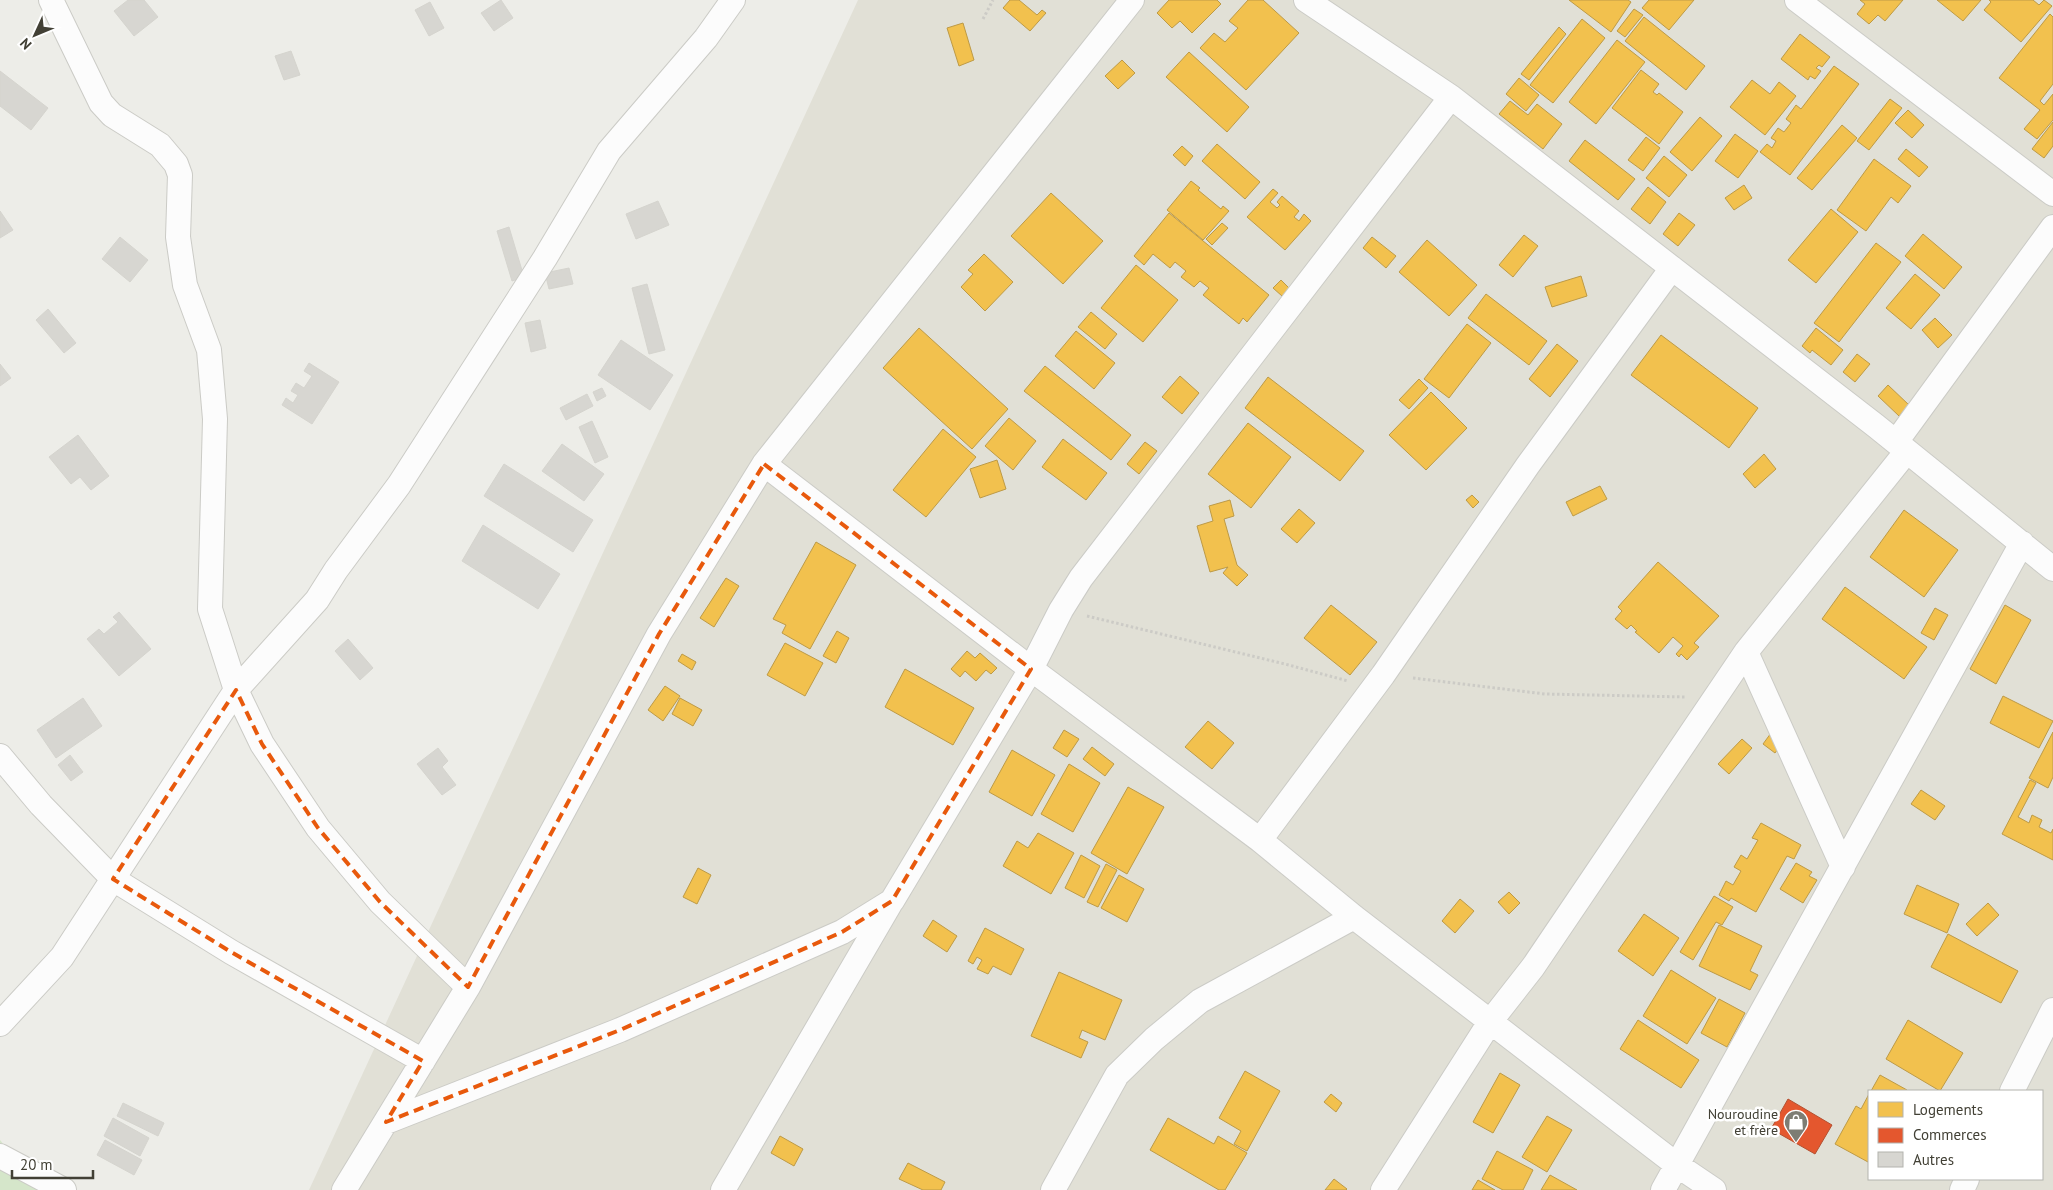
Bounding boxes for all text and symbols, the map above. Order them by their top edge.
north arrow [10,10,60,60]
text: N [16,34,35,54]
legend [1868,1090,2043,1180]
text: Logements [1913,1100,1983,1119]
place label: Nouroudine et frère [1708,1105,1778,1139]
shop icon: Nouroudine et frère [1783,1109,1809,1143]
text: Commerces [1913,1125,1987,1144]
scale bar [12,1148,94,1180]
text: Autres [1913,1150,1954,1169]
text: 20 m [20,1155,53,1174]

